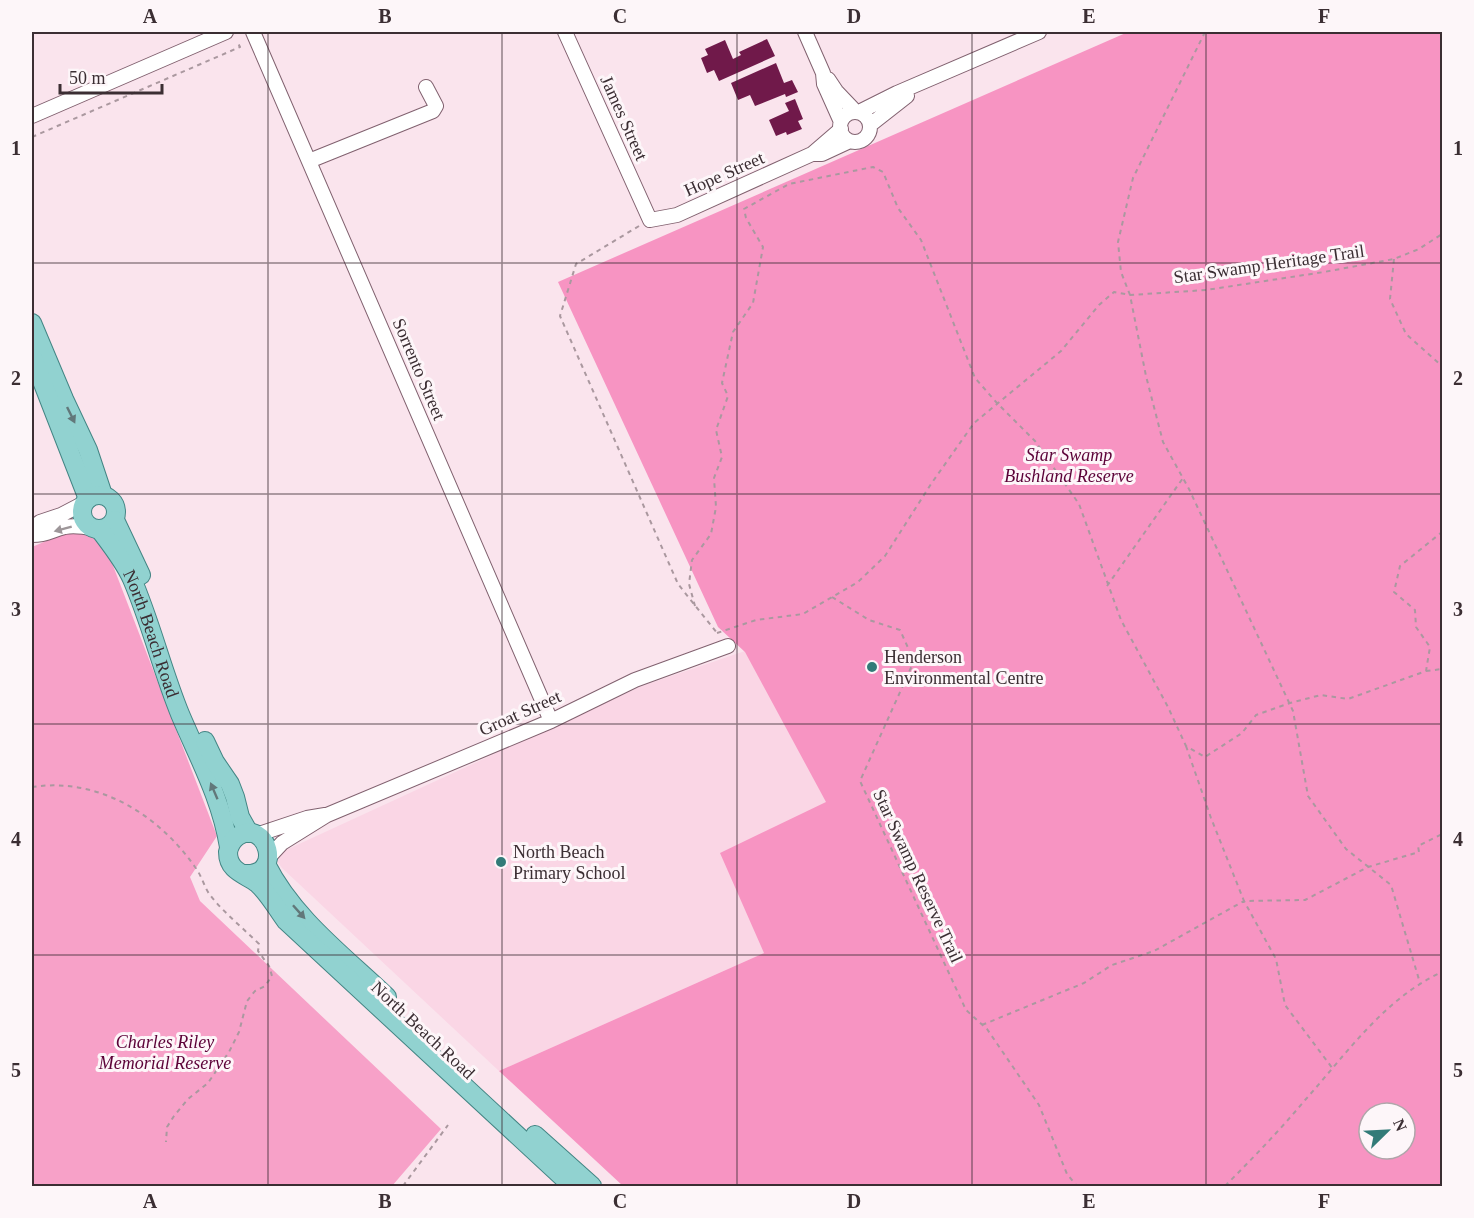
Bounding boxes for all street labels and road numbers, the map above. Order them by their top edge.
street label: James Street [596,73,652,163]
street label: Hope Street [681,147,767,201]
street label: Star Swamp Heritage Trail [1172,241,1366,287]
street label: Sorrento Street [389,315,449,423]
street label: North Beach Road [119,567,183,700]
street label: Groat Street [476,686,564,740]
street label: Star Swamp Reserve Trail [869,786,967,966]
street label: North Beach Road [367,977,479,1083]

